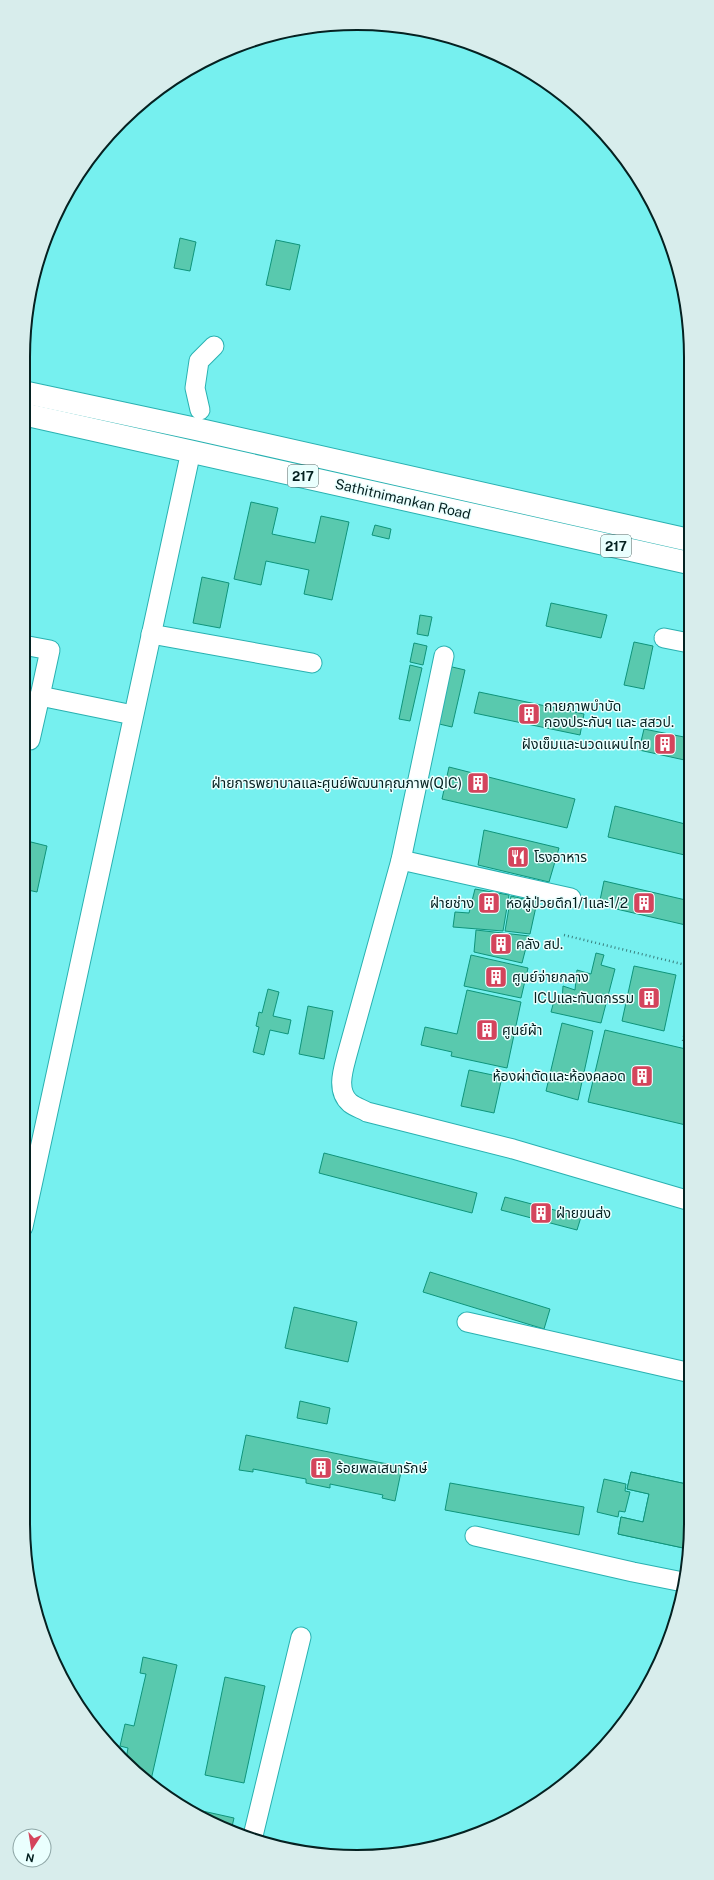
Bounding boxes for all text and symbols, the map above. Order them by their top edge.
road number: 217 [288,465,318,487]
street label: Sathitnimankan Road [334,476,472,522]
road number: 217 [601,535,631,557]
place label: กายภาพบำบัด กองประกันฯ และ สสวป. [544,698,674,730]
building icon: กายภาพบำบัด กองประกันฯ และ สสวป. [516,701,542,727]
building icon: ฝังเข็มและนวดแผนไทย [652,731,678,757]
place label: ฝังเข็มและนวดแผนไทย [522,736,650,752]
building icon: ฝ่ายการพยาบาลและศูนย์พัฒนาคุณภาพ(QIC) [465,770,491,796]
place label: ฝ่ายการพยาบาลและศูนย์พัฒนาคุณภาพ(QIC) [211,775,462,792]
restaurant icon: โรงอาหาร [505,844,531,870]
place label: โรงอาหาร [534,849,587,865]
building icon: ฝ่ายช่าง [476,890,502,916]
building icon: หอผู้ป่วยตึก1/1และ1/2 [631,890,657,916]
place label: ฝ่ายช่าง [430,895,474,911]
place label: หอผู้ป่วยตึก1/1และ1/2 [506,895,628,912]
building icon: คลัง สป. [488,931,514,957]
place label: คลัง สป. [516,936,563,952]
building icon: ศูนย์จ่ายกลาง [483,964,509,990]
place label: ศูนย์จ่ายกลาง [512,969,589,986]
building icon: ICUและทันตกรรม [636,985,662,1011]
place label: ICUและทันตกรรม [533,990,634,1006]
building icon: ศูนย์ผ้า [474,1017,500,1043]
place label: ศูนย์ผ้า [502,1022,542,1039]
building icon: ห้องผ่าตัดและห้องคลอด [629,1063,655,1089]
place label: ห้องผ่าตัดและห้องคลอด [492,1068,626,1084]
building icon: ฝ่ายขนส่ง [528,1200,554,1226]
place label: ฝ่ายขนส่ง [556,1205,611,1221]
building icon: ร้อยพลเสนารักษ์ [308,1455,334,1481]
place label: ร้อยพลเสนารักษ์ [336,1460,427,1476]
north arrow [12,1828,52,1868]
text: N [24,1851,35,1865]

